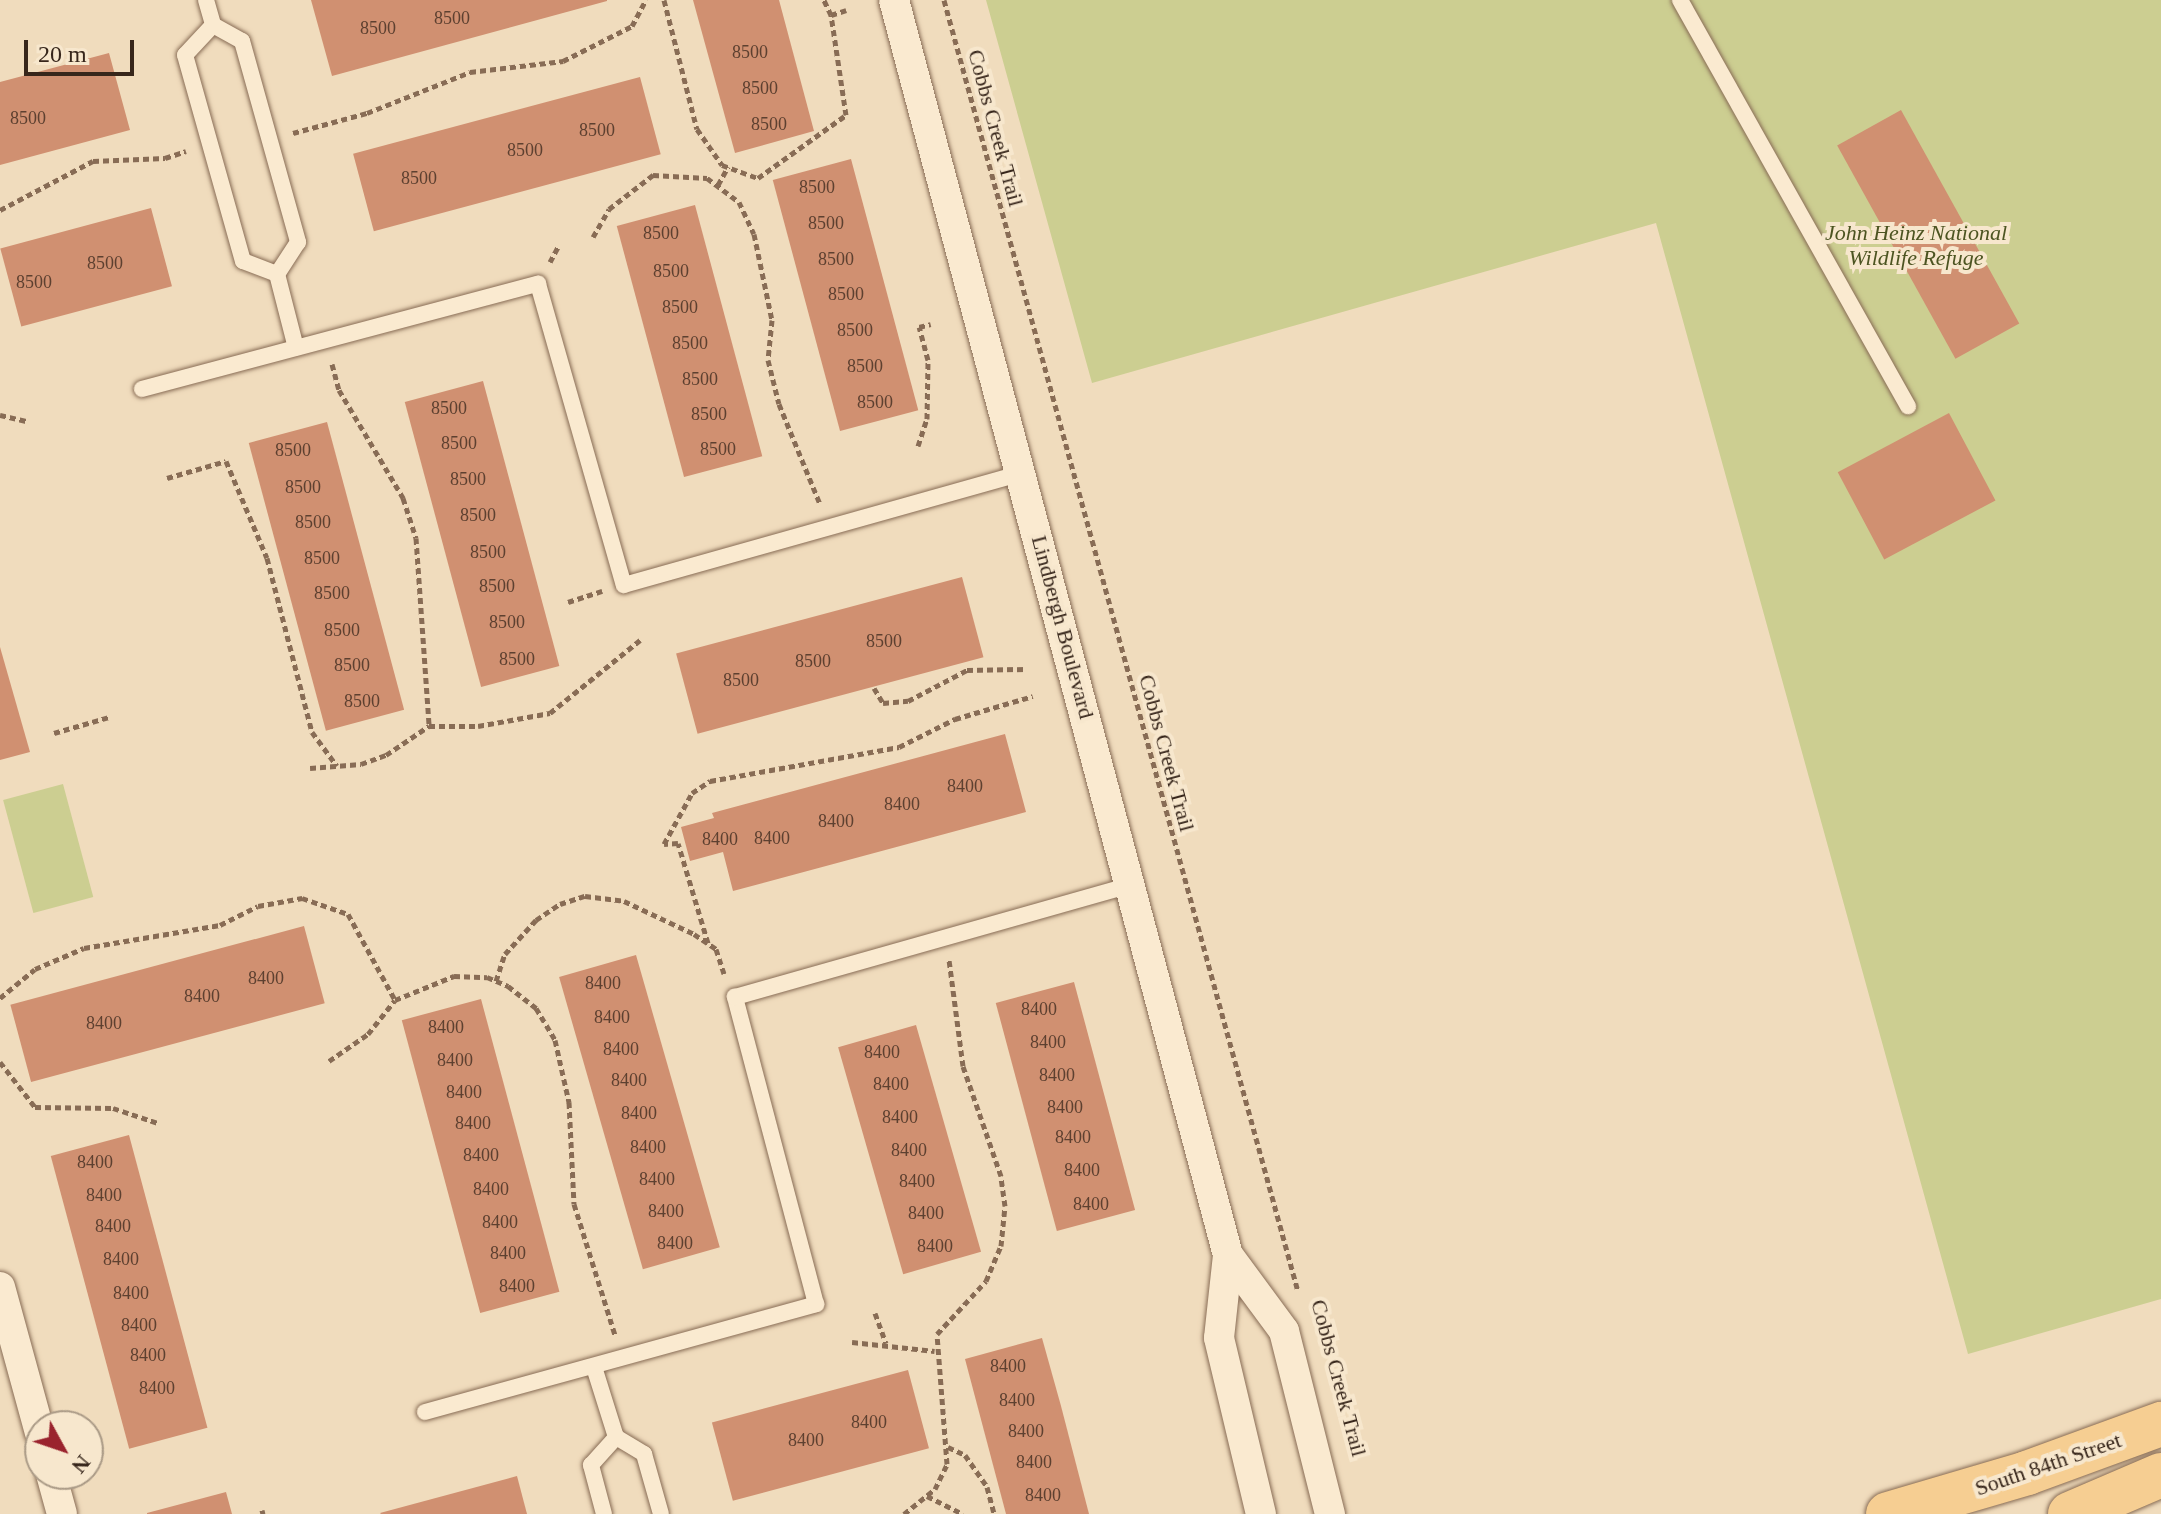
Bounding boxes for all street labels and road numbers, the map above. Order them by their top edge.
street label: Cobbs Creek Trail [962,46,1030,210]
street label: Lindbergh Boulevard [1026,533,1100,721]
street label: Cobbs Creek Trail [1133,671,1201,835]
street label: Cobbs Creek Trail [1305,1296,1373,1460]
street label: South 84th Street [1971,1427,2125,1501]

